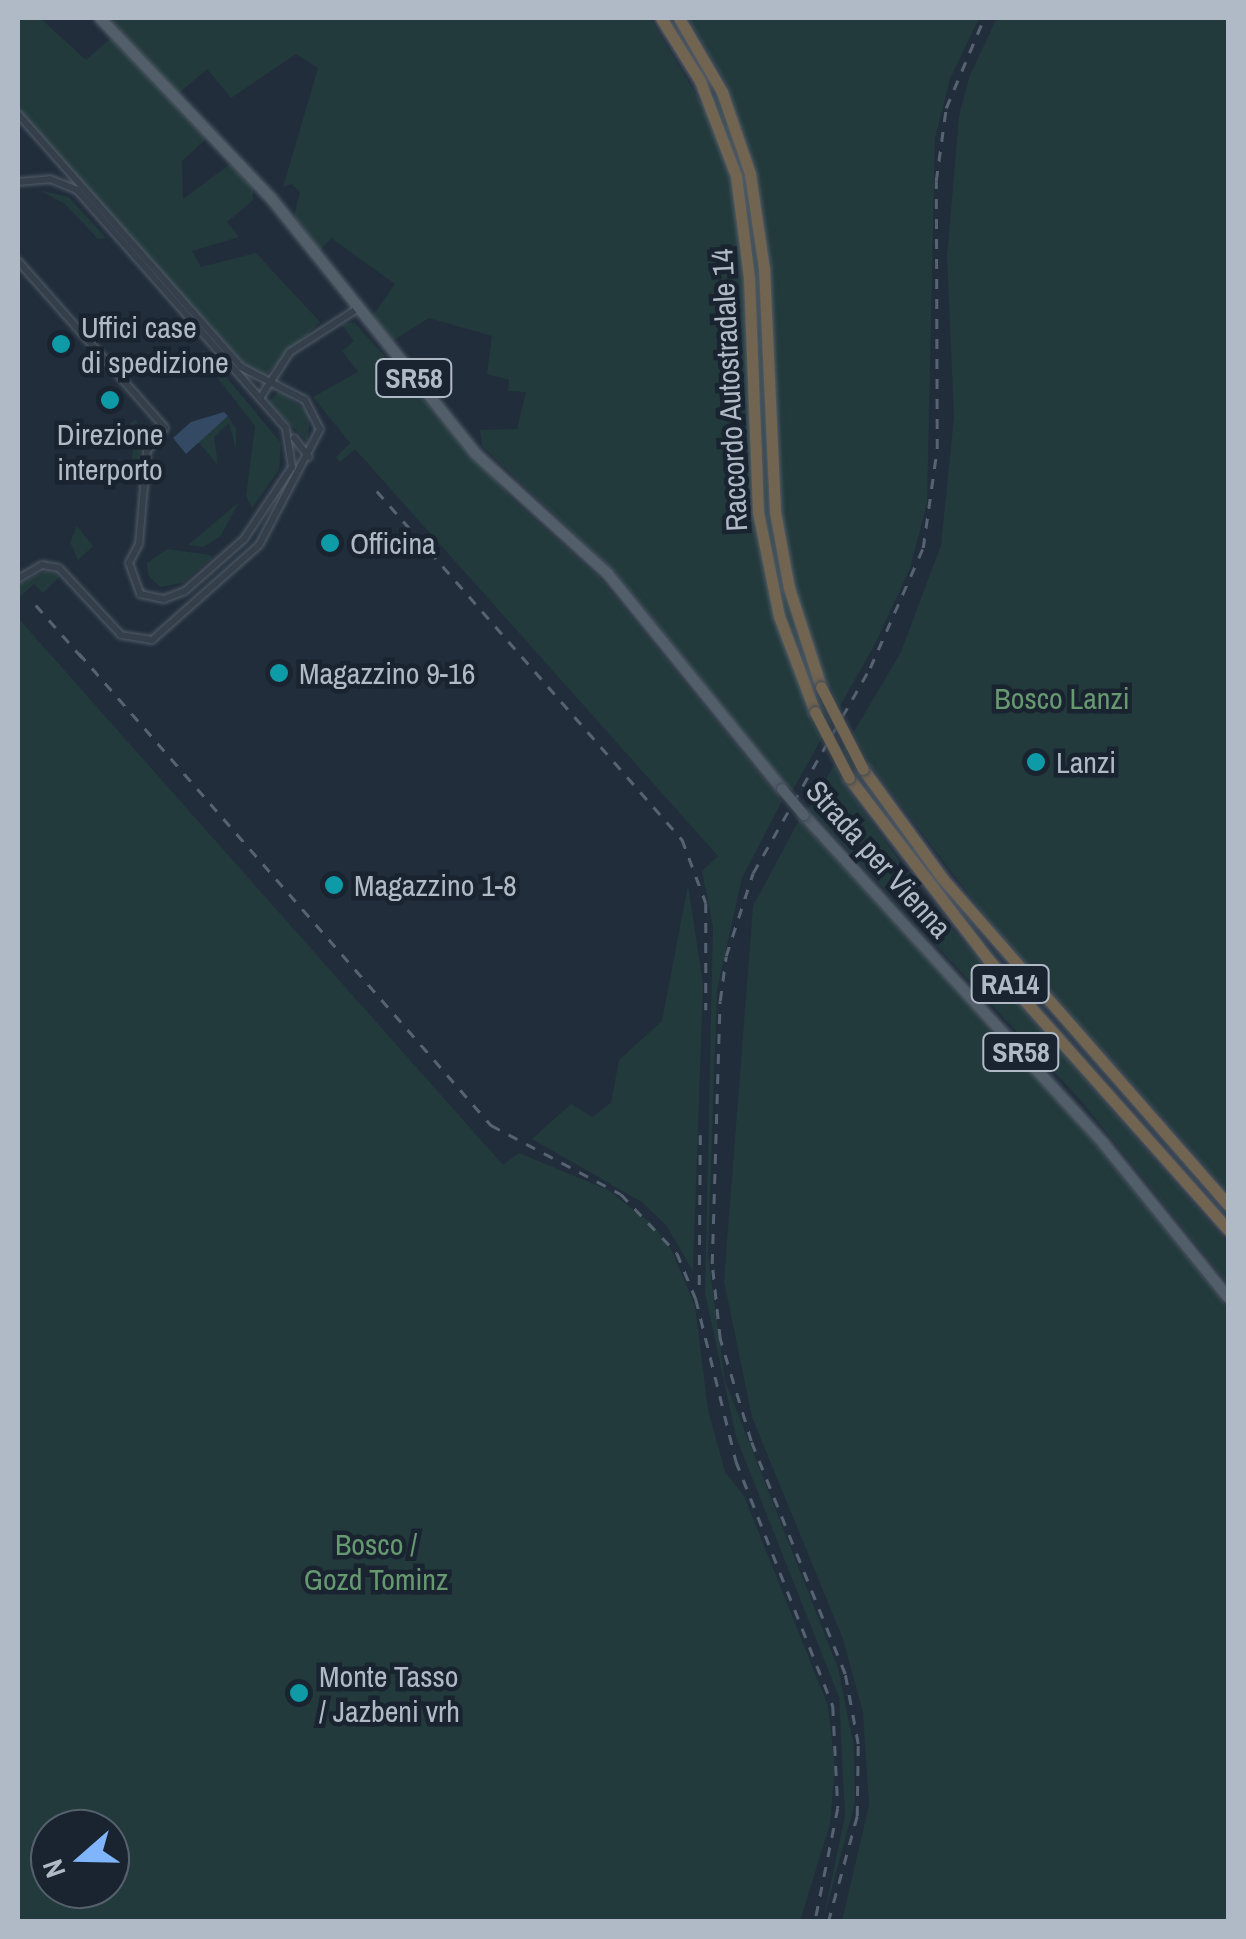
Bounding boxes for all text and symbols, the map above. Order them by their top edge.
street label: Raccordo Autostradale 14 [704,247,754,533]
place label: Uffici case di spedizione [81,309,229,380]
marker: Uffici case di spedizione [50,333,72,355]
road number: SR58 [374,355,454,401]
marker: Direzione interporto [99,389,121,411]
place label: Direzione interporto [57,416,163,486]
place label: Officina [350,525,436,561]
marker: Officina [319,532,341,554]
place label: Magazzino 9-16 [299,655,475,691]
marker: Magazzino 9-16 [268,662,290,684]
park label: Bosco Lanzi [994,680,1130,716]
place label: Lanzi [1056,744,1116,780]
marker: Lanzi [1025,751,1047,773]
street label: Strada per Vienna [799,773,959,945]
place label: Magazzino 1-8 [354,867,517,903]
marker: Magazzino 1-8 [323,874,345,896]
road number: RA14 [970,961,1050,1007]
road number: SR58 [981,1029,1061,1075]
park label: Bosco / Gozd Tominz [304,1526,448,1596]
place label: Monte Tasso / Jazbeni vrh [319,1658,460,1728]
marker: Monte Tasso / Jazbeni vrh [288,1682,310,1704]
north arrow [30,1809,130,1909]
text: N [33,1854,74,1883]

